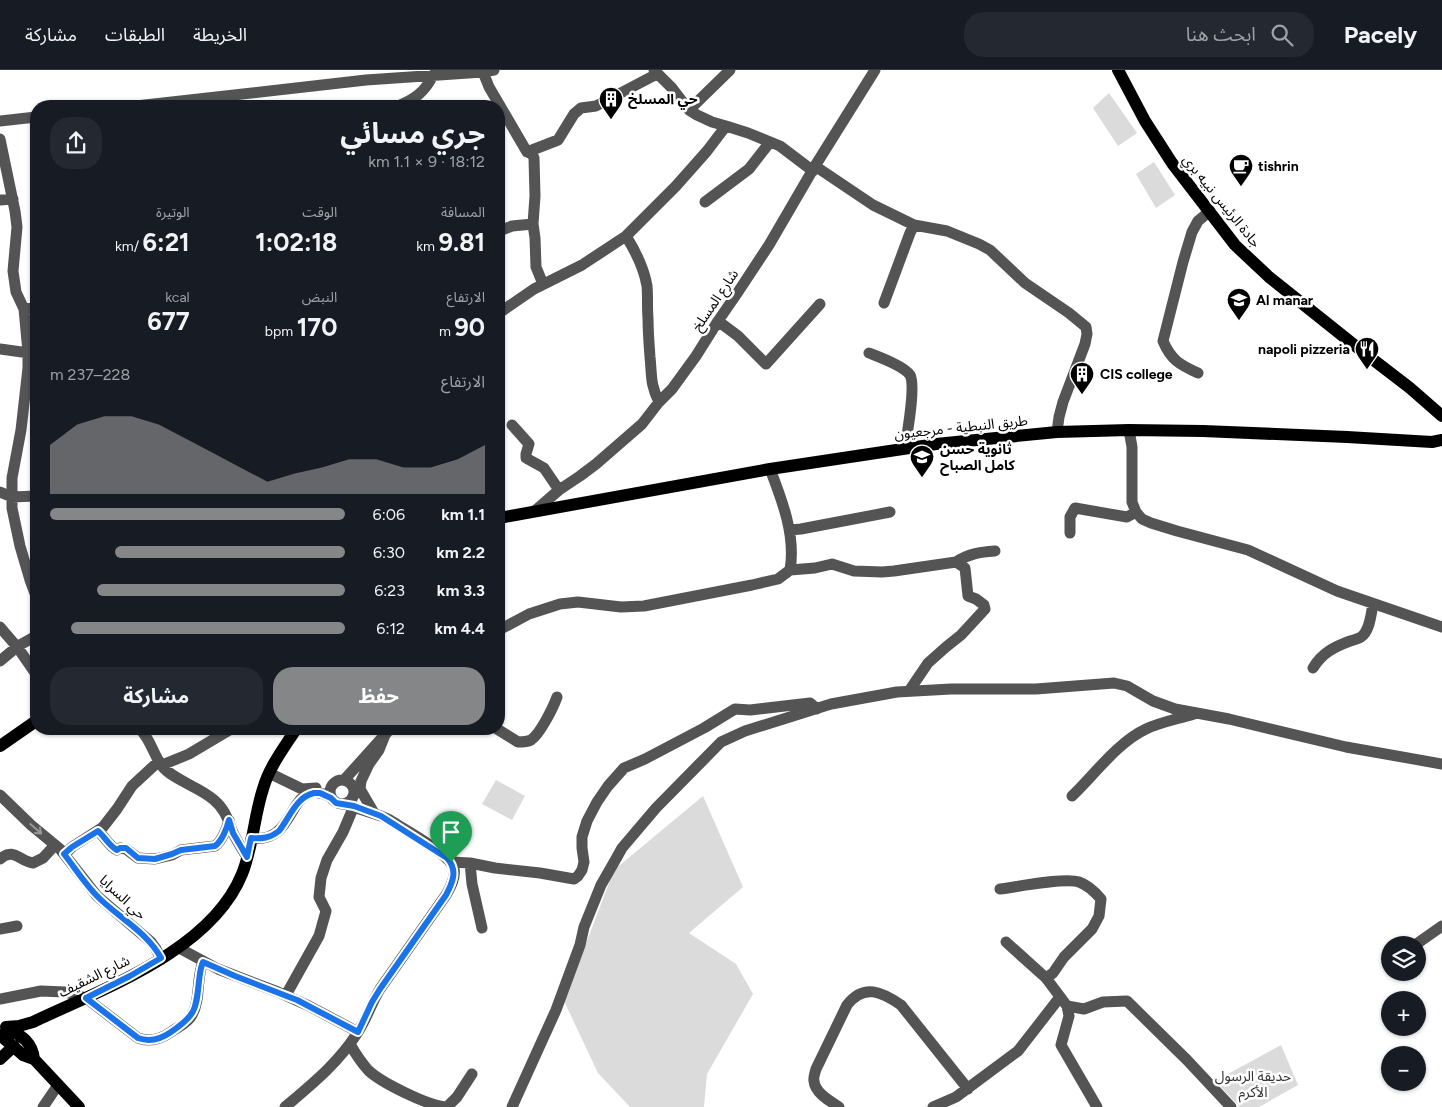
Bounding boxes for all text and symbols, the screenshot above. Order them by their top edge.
search box [964,12,1314,57]
text: Pacely [1344,20,1417,49]
icon: search [1268,21,1296,49]
text: ابحث هنا [1186,23,1256,46]
text: مشاركة [25,24,77,46]
text: الطبقات [105,24,165,46]
text: الخريطة [193,24,247,46]
building icon: حي المسلخ [598,86,624,120]
place label: حي المسلخ [628,91,698,110]
text: جري مسائي [340,116,485,150]
button: share [50,117,102,169]
street label: جادة الرئيس نبيه بري [1177,151,1264,253]
text: 18:12 · 9 × 1.1 km [368,152,485,171]
cafe icon: tishrin [1228,153,1254,187]
place label: tishrin [1258,158,1299,175]
text: الوتيرة [156,204,190,221]
text: الوقت [302,204,337,221]
text: المسافة [441,204,485,221]
text: 6:21 [143,227,190,257]
text: 1:02:18 [255,227,337,257]
text: 9.81 [438,227,485,257]
text: /km [115,238,143,255]
text: km [416,238,438,255]
street label: شارع المسلخ [689,266,744,336]
school or university icon: Al manar [1226,287,1252,321]
text: kcal [165,289,190,306]
text: النبض [302,289,337,306]
text: الارتفاع [447,289,485,306]
place label: Al manar [1256,292,1314,309]
text: 677 [147,306,190,336]
text: 170 [297,312,337,342]
text: 90 [454,312,485,342]
text: bpm [265,323,297,340]
text: m [439,323,454,340]
restaurant icon: napoli pizzeria [1354,336,1380,370]
place label: napoli pizzeria [1258,341,1350,358]
building icon: CIS college [1069,361,1095,395]
text: 228–237 m [50,365,130,384]
place label: CIS college [1100,366,1173,383]
text: الارتفاع [441,372,485,391]
street label: طريق النبطية - مرجعيون [893,412,1029,444]
place label: ثانوية حسن كامل الصباح [940,441,1015,476]
school or university icon: ثانوية حسن كامل الصباح [909,444,935,478]
text: 6:06 [373,505,405,524]
text: 1.1 km [441,505,485,524]
text: 6:30 [373,543,405,562]
text: 2.2 km [436,543,485,562]
text: 6:23 [374,581,405,600]
text: 3.3 km [437,581,485,600]
text: 6:12 [376,619,405,638]
text: 4.4 km [434,619,485,638]
button: مشاركة [50,667,263,725]
button: حفظ [273,667,485,725]
pin [430,811,472,862]
icon: arrive [437,818,465,846]
one-way arrow [29,823,42,834]
street label: حي السرايا [94,871,150,925]
map controls [1381,936,1426,1091]
button: layers [1381,936,1426,981]
street label: شارع الشقيف [56,952,134,1003]
button: + [1381,991,1426,1036]
button: − [1381,1046,1426,1091]
park label: حديقة الرسول الأكرم [1215,1068,1291,1103]

